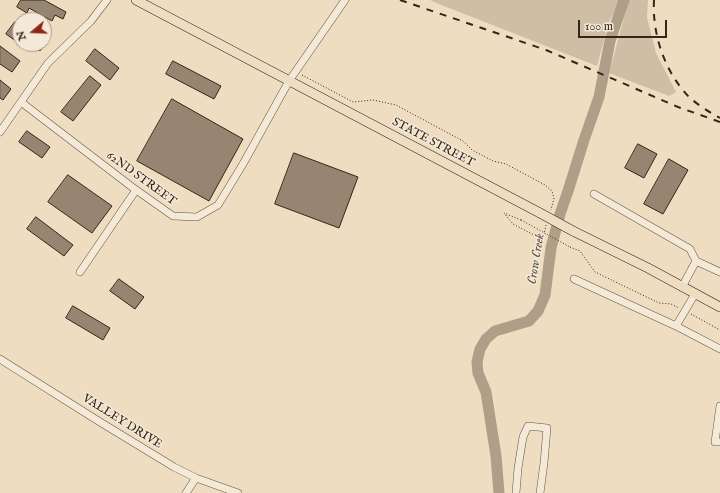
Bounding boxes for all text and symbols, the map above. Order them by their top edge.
north arrow [12,12,52,52]
scale bar [580,12,669,38]
text: 100 m [585,19,613,34]
text: N [13,29,30,42]
street label: STATE STREET [389,115,477,171]
street label: 62ND STREET [103,149,179,209]
water label: Crow Creek [525,232,549,286]
street label: VALLEY DRIVE [79,392,165,452]

